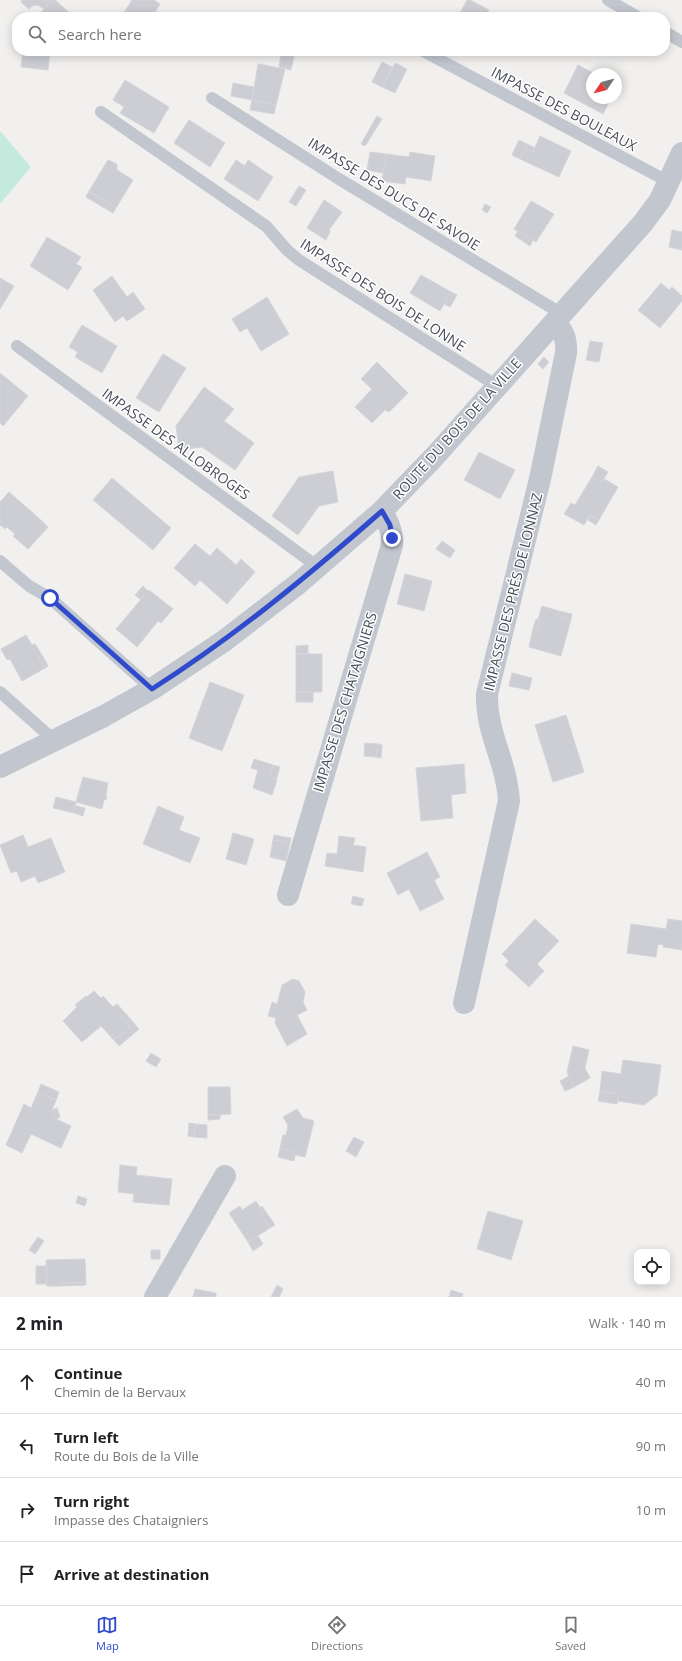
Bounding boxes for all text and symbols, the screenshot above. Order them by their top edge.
search box [12,12,670,56]
icon: search [26,23,48,45]
text: Search here [58,24,142,44]
street label: IMPASSE DES BOULEAUX [488,62,641,155]
north arrow [586,68,622,104]
street label: IMPASSE DES DUCS DE SAVOIE [305,133,484,254]
street label: IMPASSE DES BOIS DE LONNE [297,234,470,355]
street label: ROUTE DU BOIS DE LA VILLE [388,354,525,503]
street label: IMPASSE DES ALLOBROGES [99,383,254,504]
street label: IMPASSE DES PRÉS DE LONNAZ [479,491,546,693]
route end [383,529,401,547]
route start [41,589,59,607]
street label: IMPASSE DES CHATAIGNIERS [308,610,381,794]
map controls [634,1249,670,1285]
button: locate [634,1249,670,1285]
text: 2 min [16,1312,63,1335]
text: Walk · 140 m [589,1314,666,1332]
text: Continue [54,1363,122,1383]
icon: ahead [16,1371,38,1393]
text: 40 m [636,1373,666,1391]
text: Chemin de la Bervaux [54,1383,186,1401]
text: Turn left [54,1427,119,1447]
icon: left [16,1435,38,1457]
text: 90 m [636,1437,666,1455]
text: Route du Bois de la Ville [54,1447,199,1465]
text: Turn right [54,1491,129,1511]
icon: right [16,1499,38,1521]
text: 10 m [636,1501,666,1519]
text: Impasse des Chataigniers [54,1511,208,1529]
icon: arrive [16,1563,38,1585]
text: Arrive at destination [54,1564,209,1584]
tab: Map [96,1614,119,1653]
tab: Directions [311,1614,363,1653]
tab: Saved [555,1614,586,1653]

